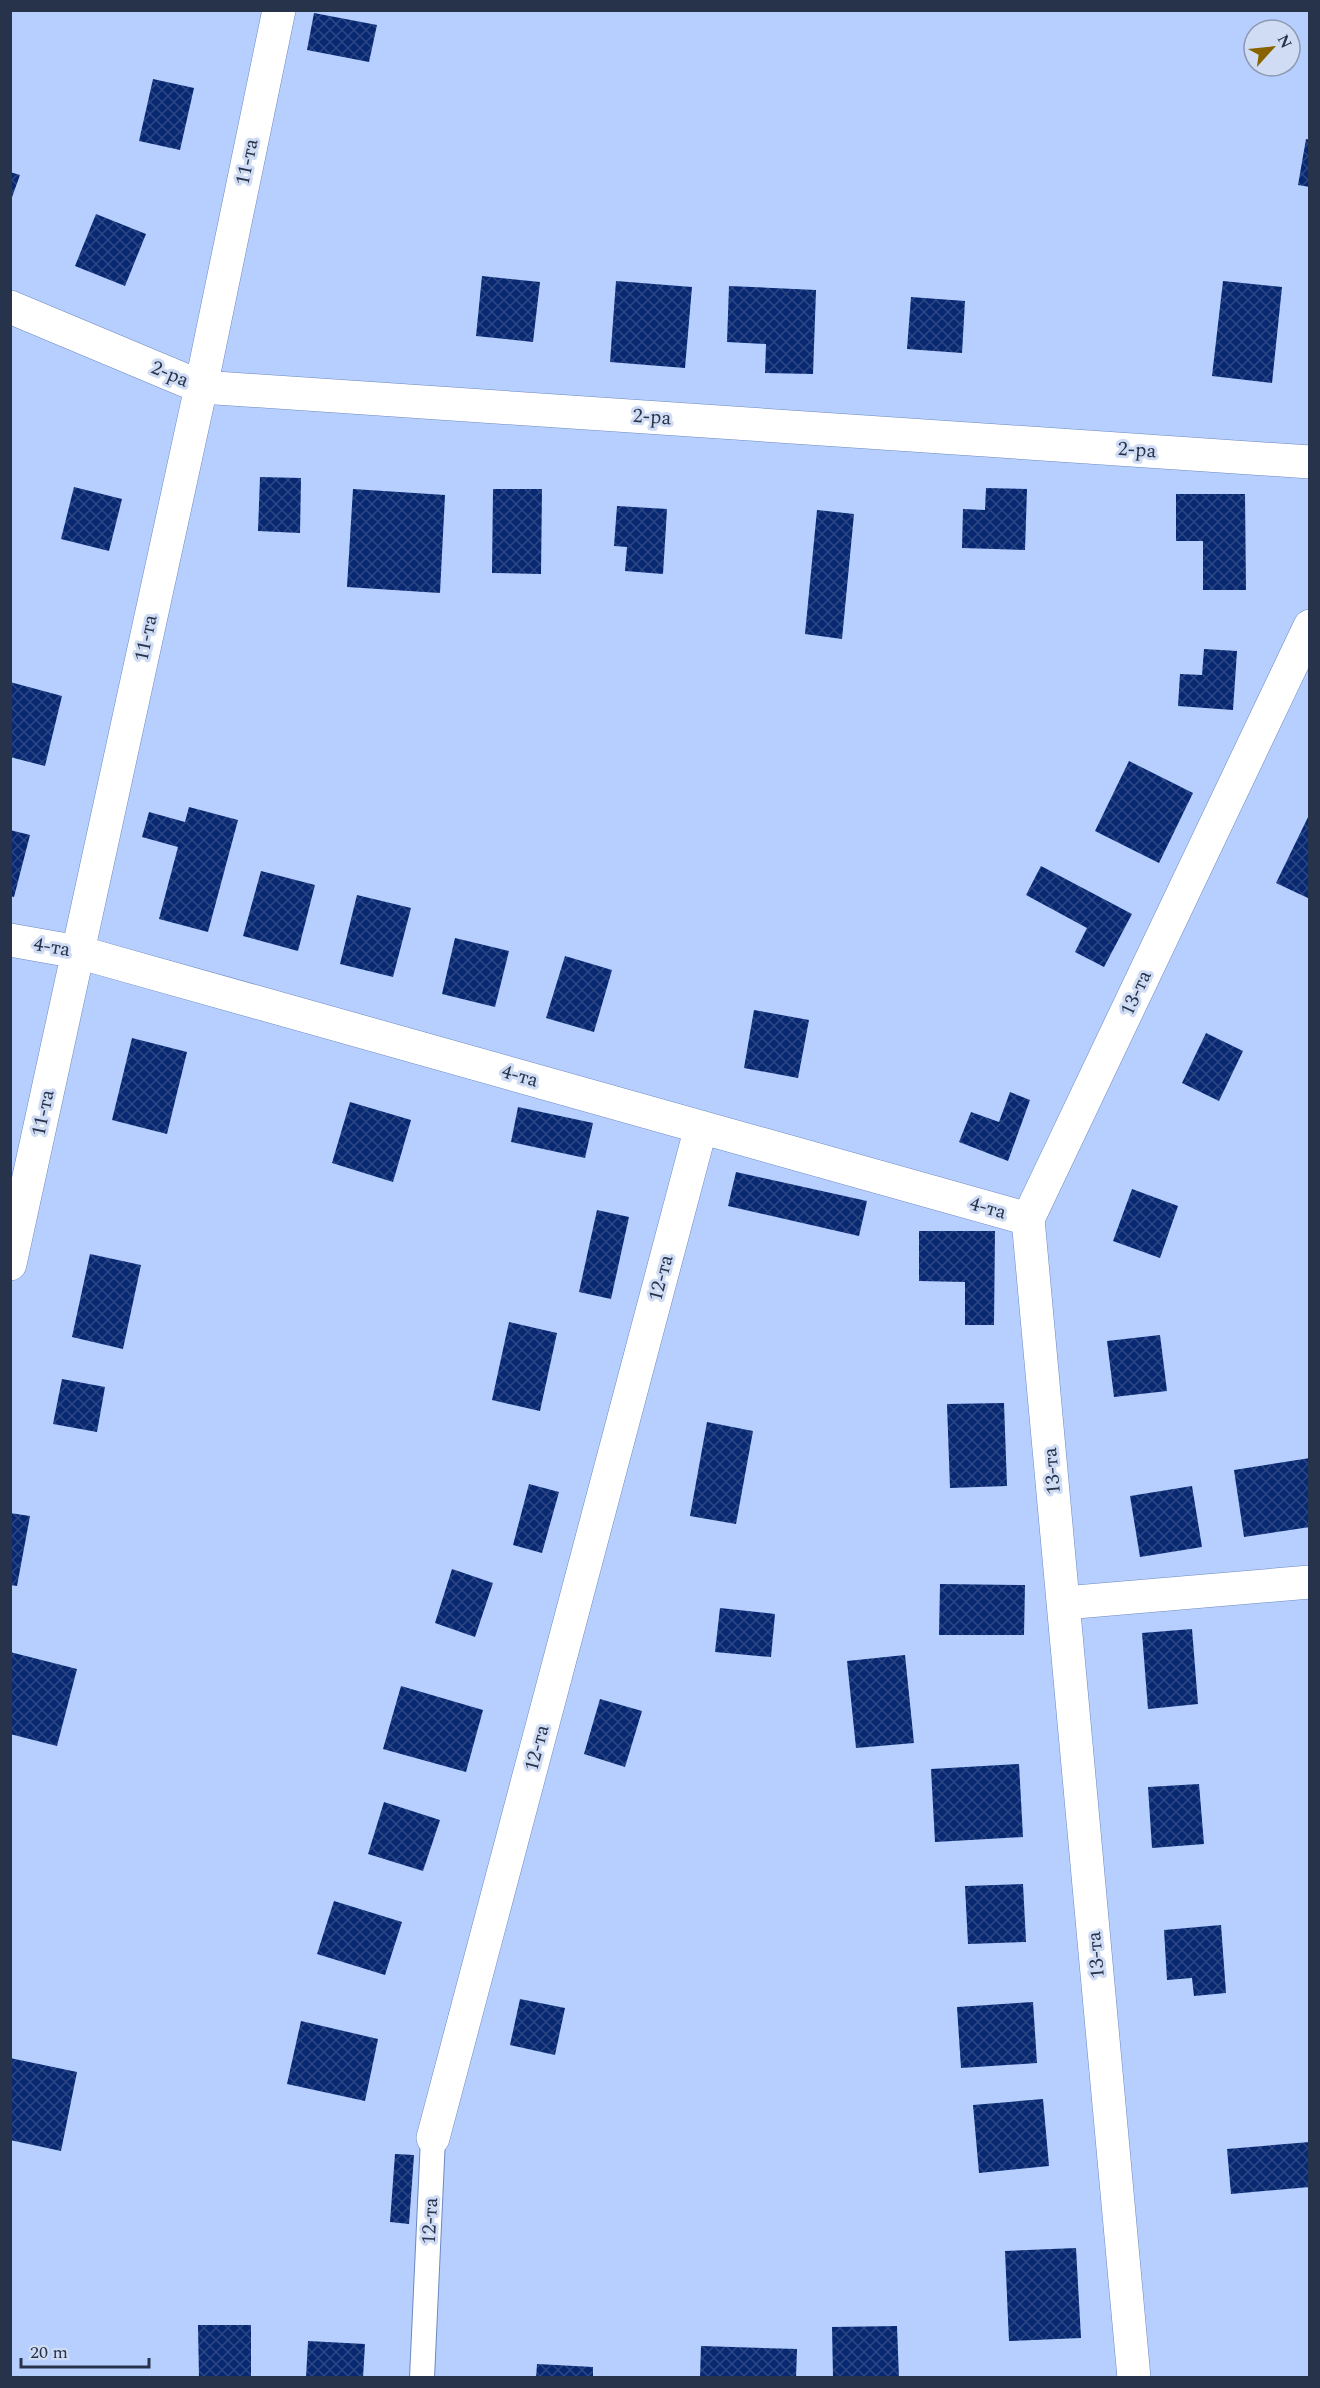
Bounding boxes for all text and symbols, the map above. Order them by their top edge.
north arrow [1242,18,1302,78]
text: N [1271,30,1298,53]
street label: 11-та [227,136,267,188]
street label: 2-ра [146,353,194,395]
street label: 2-ра [632,401,673,433]
street label: 2-ра [1117,434,1158,466]
street label: 11-та [126,612,166,664]
street label: 4-та [31,929,73,965]
street label: 13-та [1112,965,1160,1021]
street label: 4-та [498,1056,542,1096]
street label: 11-та [23,1087,63,1139]
street label: 4-та [966,1188,1010,1228]
street label: 12-та [640,1251,682,1305]
street label: 13-та [1035,1446,1069,1496]
street label: 12-та [516,1721,558,1775]
street label: 13-та [1079,1930,1113,1980]
street label: 12-та [414,2196,446,2245]
scale bar [21,2331,148,2369]
text: 20 m [30,2339,68,2366]

